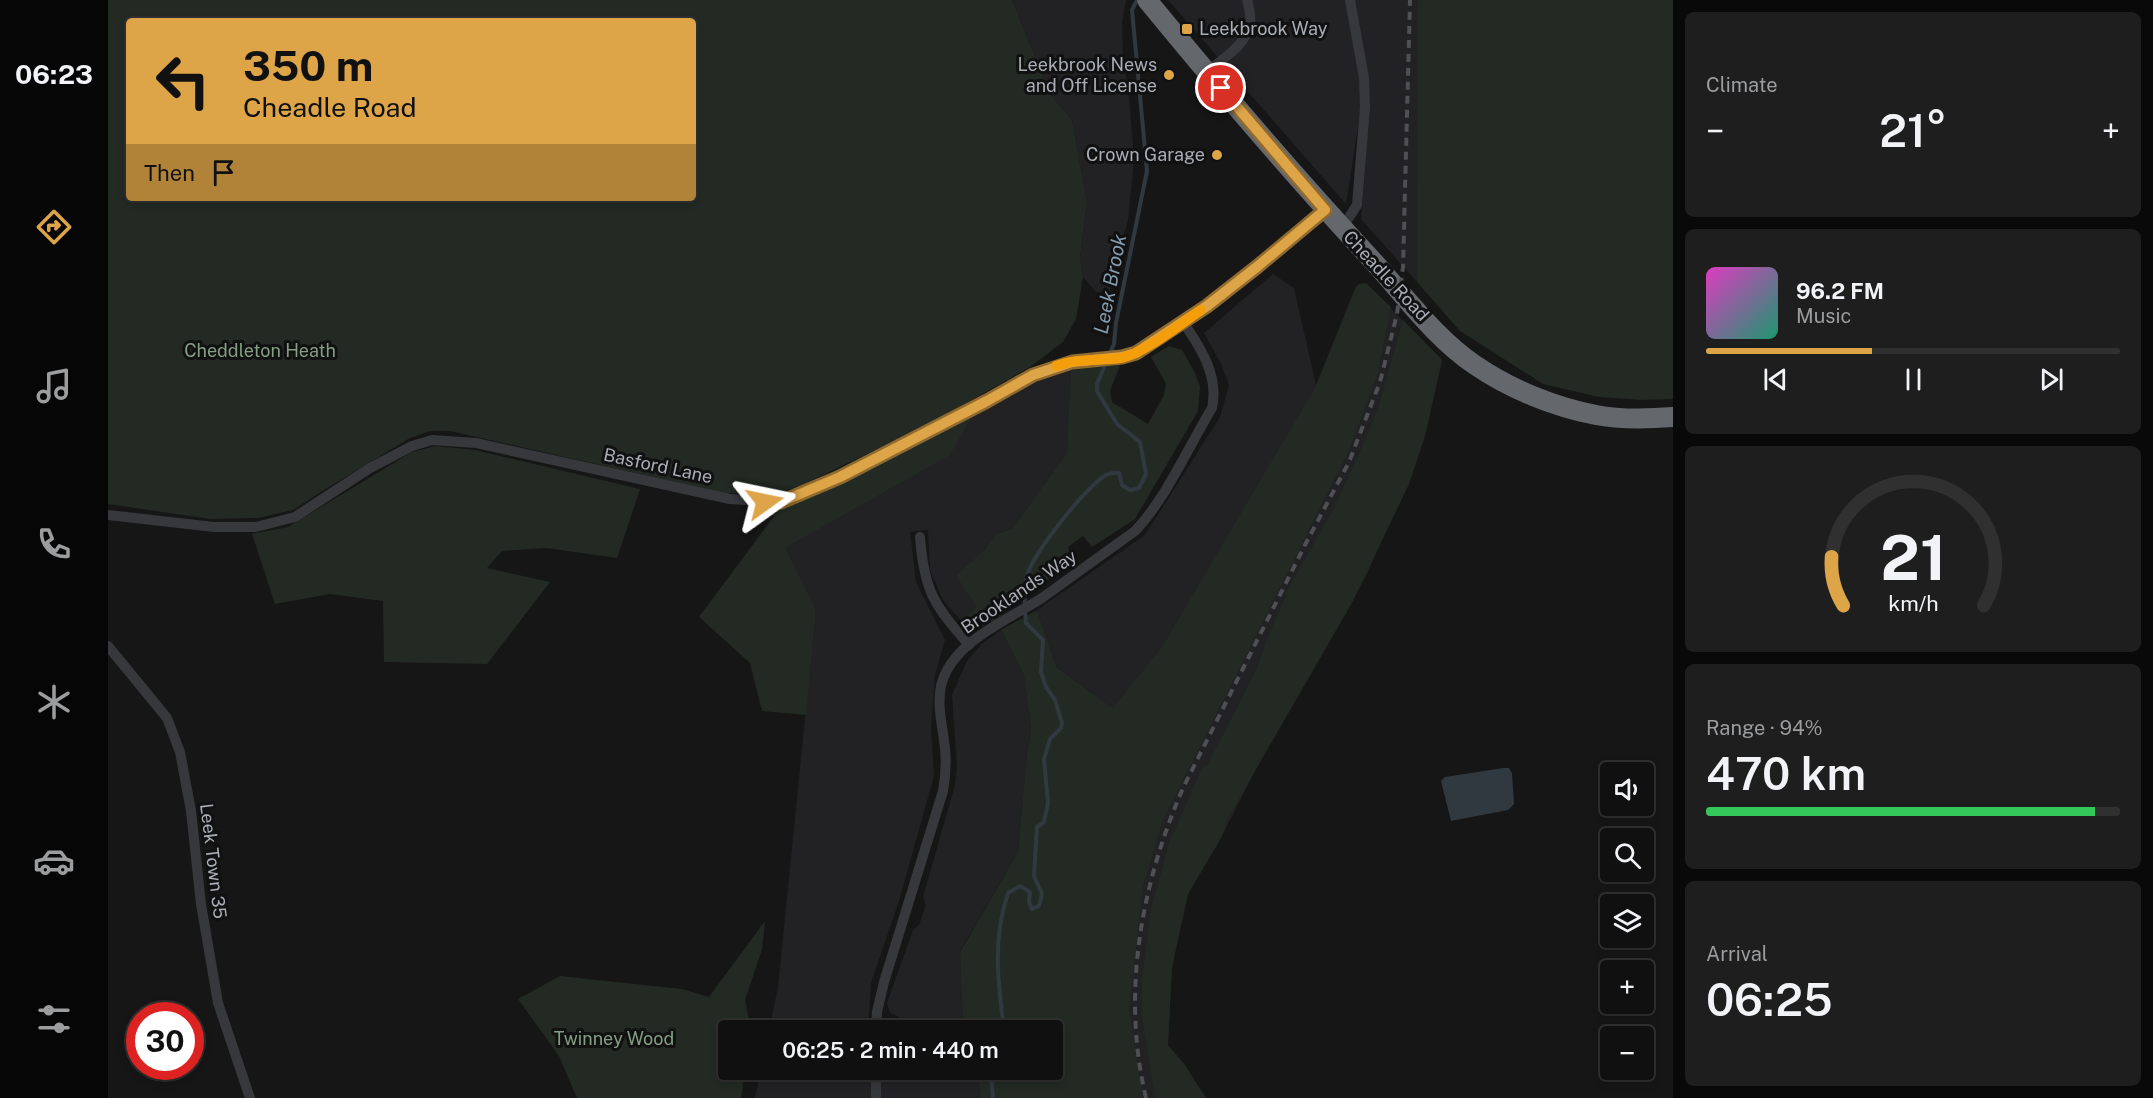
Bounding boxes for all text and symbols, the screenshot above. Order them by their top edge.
place label: Leekbrook Way [1199,18,1328,39]
marker: Leekbrook Way [1180,22,1194,36]
text: 350 m [243,41,373,90]
icon: left [144,42,222,120]
place label: Leekbrook News and Off License [1018,54,1157,96]
text: 06:23 [15,58,93,90]
pin [1195,62,1246,113]
marker: Leekbrook News and Off License [1162,68,1176,82]
icon: arrive [1204,71,1237,104]
text: Climate [1706,73,1778,97]
text: Cheadle Road [243,91,417,123]
text: 21° [1879,104,1947,157]
text: − [1706,112,1724,150]
text: + [2102,112,2120,150]
place label: Crown Garage [1086,144,1205,165]
marker: Crown Garage [1210,148,1224,162]
icon: arrive [207,156,240,189]
text: Then [144,160,195,186]
icon: directions [33,206,75,248]
street label: Cheadle Road [1339,226,1434,325]
water label: Leek Brook [1089,232,1131,336]
text: 96.2 FM [1796,278,1884,304]
text: Music [1796,304,1851,328]
park label: Cheddleton Heath [184,340,336,361]
icon: previous [1759,363,1792,396]
icon: pause [1897,363,1930,396]
icon: next [2035,363,2068,396]
icon: music [33,365,75,407]
street label: Basford Lane [602,444,715,487]
position arrow [733,470,797,534]
text: 21 [1880,521,1946,594]
icon: phone [33,523,75,565]
street label: Brooklands Way [957,545,1081,638]
text: km/h [1888,591,1938,616]
icon: climate [33,681,75,723]
text: Range · 94% [1706,716,1823,740]
text: 470 km [1706,747,1866,800]
map controls [1600,762,1654,1080]
button: sound [1600,762,1654,816]
street label: Leek Town 35 [196,802,231,920]
button: search [1600,828,1654,882]
icon: car [33,840,75,882]
button: layers [1600,894,1654,948]
text: Arrival [1706,942,1768,966]
button: + [1600,960,1654,1014]
text: 06:25 [1706,973,1833,1026]
icon: filters [33,998,75,1040]
speed limit sign: 30 [126,1002,204,1080]
button: − [1600,1026,1654,1080]
park label: Twinney Wood [554,1028,674,1049]
text: 06:25 · 2 min · 440 m [782,1037,999,1063]

